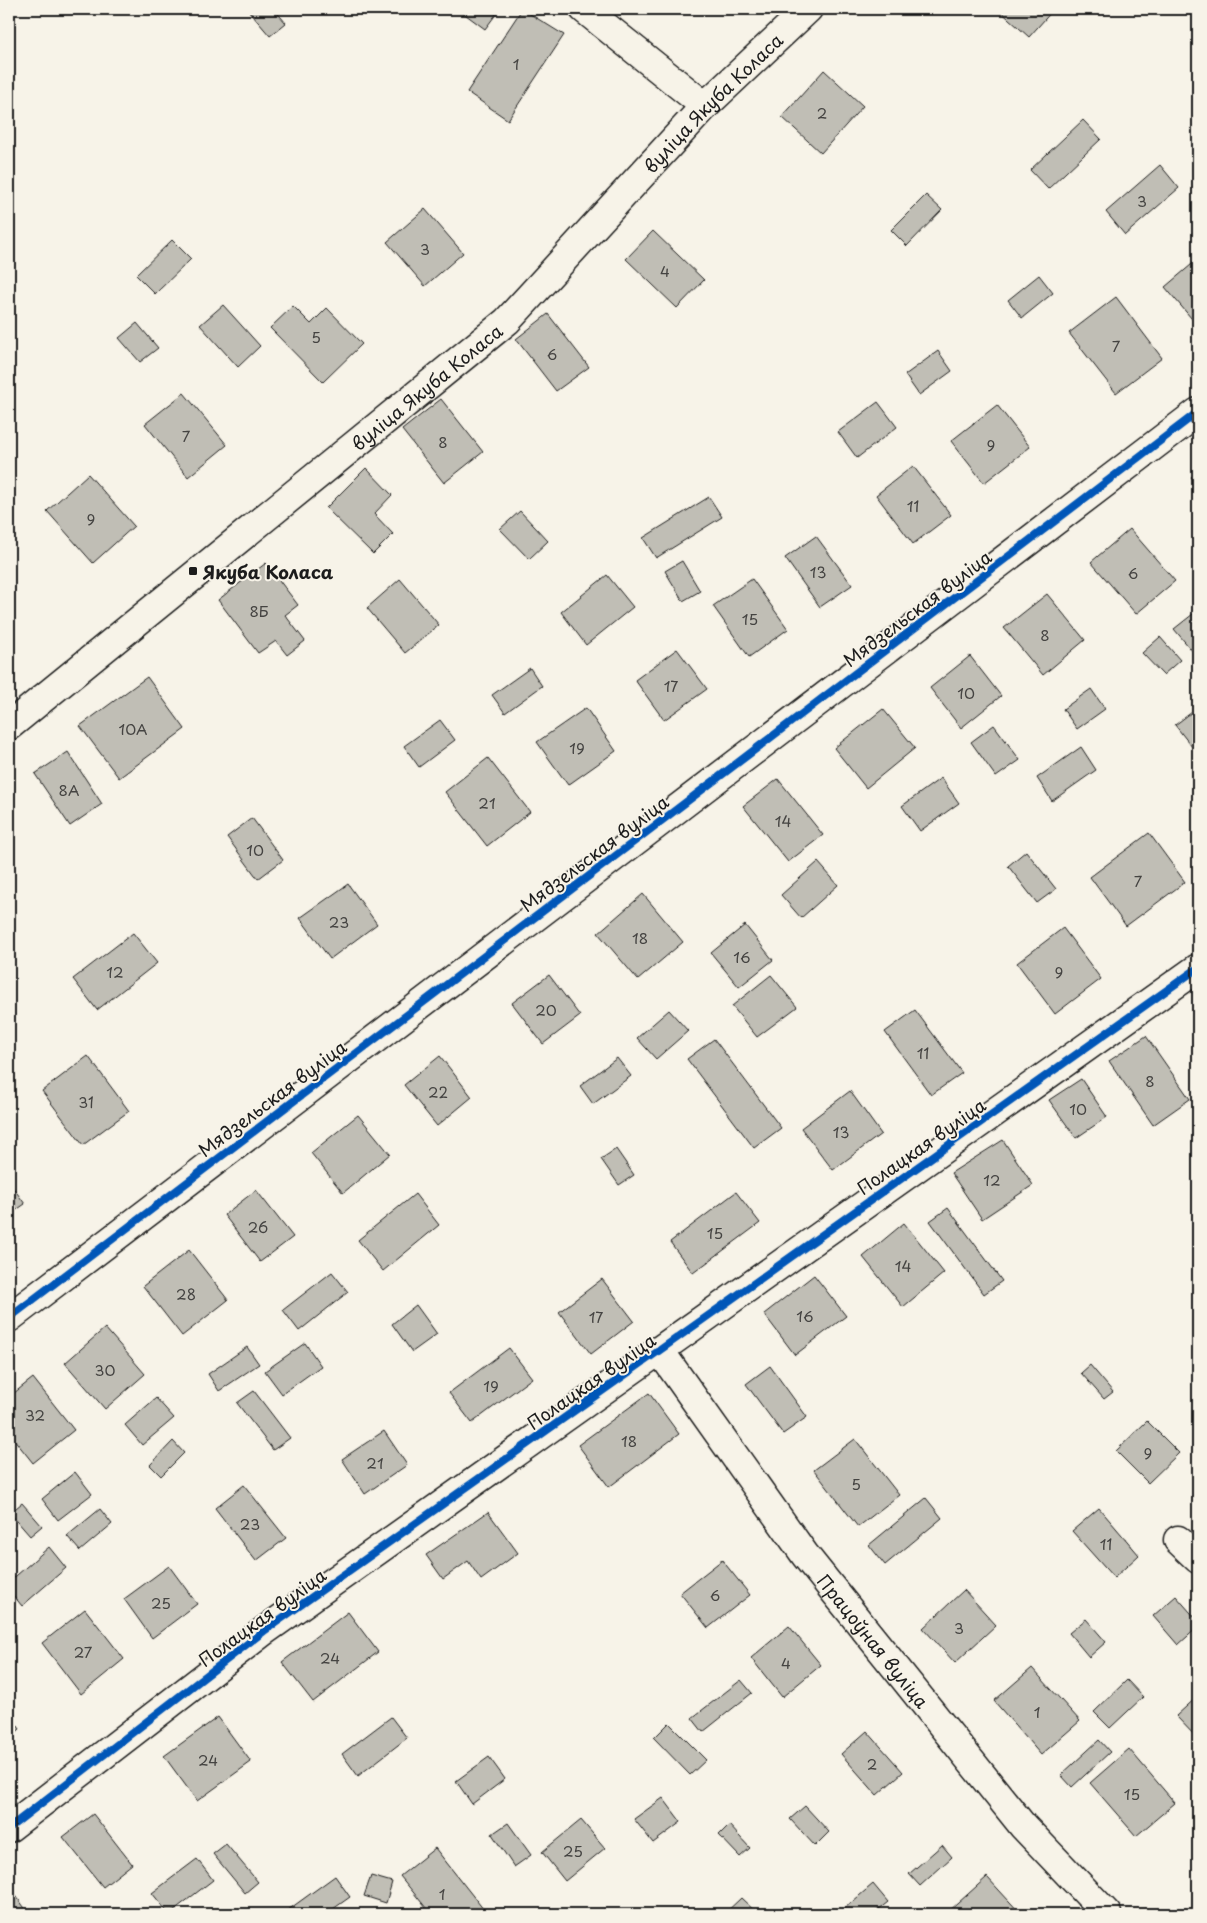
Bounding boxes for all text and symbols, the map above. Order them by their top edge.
street label: вуліца Якуба Коласа [637,26,789,179]
house number: 1 [513,52,519,75]
house number: 2 [817,101,827,124]
house number: 3 [1137,189,1147,212]
house number: 3 [420,237,430,260]
house number: 4 [660,259,670,282]
street label: вуліца Якуба Коласа [345,316,508,456]
house number: 5 [311,325,321,348]
house number: 7 [1112,334,1121,357]
house number: 6 [547,342,557,365]
house number: 7 [182,424,191,447]
house number: 8 [438,430,448,453]
house number: 9 [987,433,995,456]
house number: 11 [907,494,919,517]
house number: 9 [87,507,95,530]
street label: Мядзельская вуліца [837,543,997,673]
place label: Якуба Коласа [202,558,334,585]
house number: 13 [810,560,826,583]
house number: 6 [1128,561,1138,584]
marker: Якуба Коласа [187,565,199,577]
house number: 8Б [249,599,269,622]
house number: 15 [742,607,758,630]
house number: 8 [1040,623,1050,646]
house number: 17 [664,674,678,697]
house number: 10 [957,681,975,704]
house number: 10А [118,717,148,740]
house number: 19 [569,736,585,759]
house number: 8А [59,778,79,801]
street label: Мядзельская вуліца [514,788,674,918]
house number: 21 [478,791,496,814]
house number: 14 [775,809,791,832]
house number: 10 [246,838,264,861]
house number: 7 [1134,869,1143,892]
house number: 23 [329,910,349,933]
house number: 18 [632,926,648,949]
house number: 16 [733,945,751,968]
house number: 12 [106,960,124,983]
house number: 9 [1055,960,1063,983]
house number: 20 [535,998,557,1021]
street label: Мядзельская вуліца [192,1033,352,1163]
house number: 11 [917,1041,929,1064]
house number: 8 [1145,1069,1155,1092]
house number: 22 [428,1080,448,1103]
house number: 31 [78,1090,94,1113]
street label: Полацкая вуліца [851,1091,991,1201]
house number: 10 [1069,1097,1087,1120]
house number: 13 [833,1120,849,1143]
house number: 12 [983,1168,1001,1191]
house number: 26 [248,1215,268,1238]
house number: 15 [707,1221,723,1244]
house number: 14 [895,1254,911,1277]
house number: 28 [176,1282,196,1305]
house number: 16 [796,1304,814,1327]
house number: 17 [589,1305,603,1328]
street label: Полацкая вуліца [521,1326,661,1436]
house number: 30 [95,1358,115,1381]
house number: 19 [483,1374,499,1397]
house number: 32 [25,1403,45,1426]
house number: 18 [621,1429,637,1452]
house number: 9 [1144,1441,1152,1464]
house number: 21 [366,1451,384,1474]
house number: 5 [851,1472,861,1495]
house number: 23 [240,1512,260,1535]
house number: 11 [1100,1532,1112,1555]
street label: Полацкая вуліца [193,1561,331,1673]
street label: Працоўная вуліца [812,1568,936,1713]
house number: 6 [710,1583,720,1606]
house number: 25 [151,1591,171,1614]
house number: 3 [954,1616,964,1639]
house number: 27 [74,1640,93,1663]
house number: 24 [320,1646,340,1669]
house number: 4 [781,1651,791,1674]
house number: 1 [1034,1700,1040,1723]
house number: 24 [198,1748,218,1771]
house number: 2 [867,1752,877,1775]
house number: 15 [1124,1782,1140,1805]
house number: 25 [563,1839,583,1862]
house number: 1 [439,1882,445,1905]

